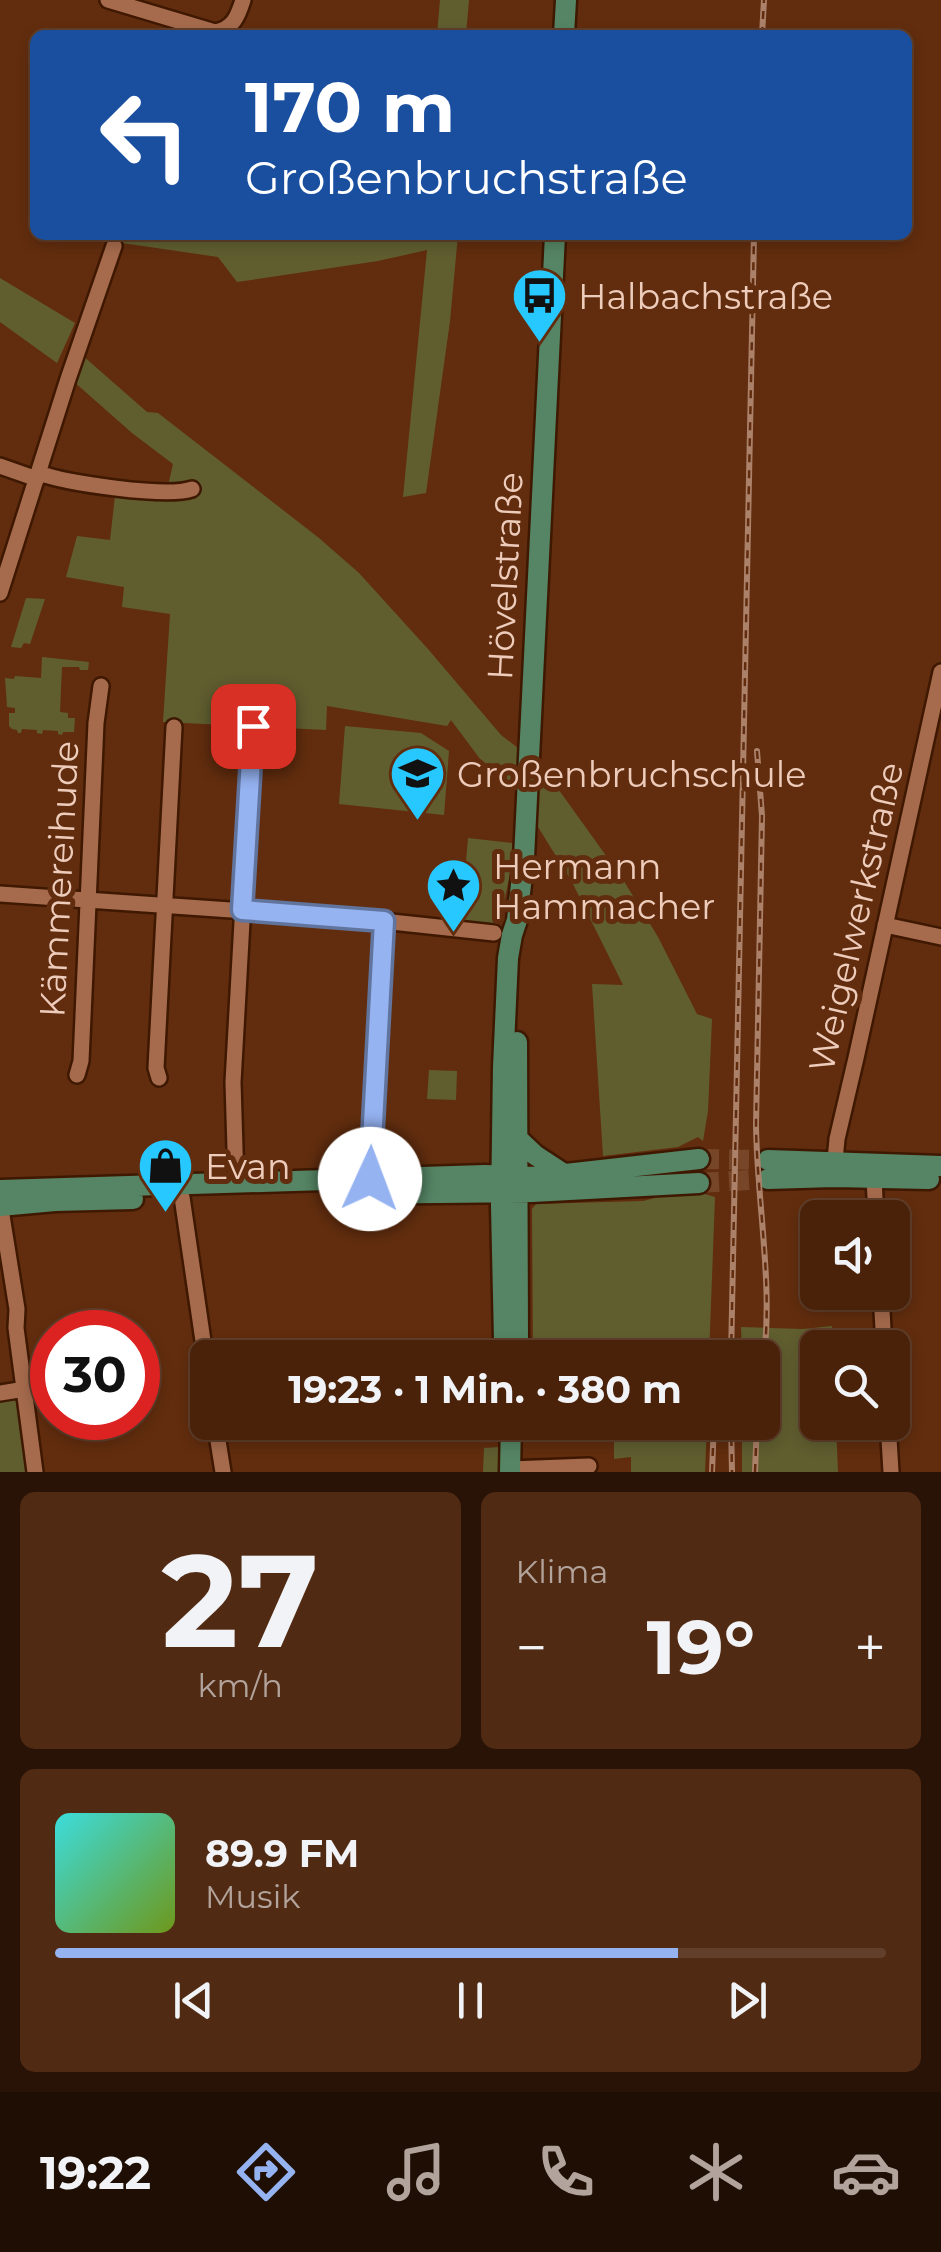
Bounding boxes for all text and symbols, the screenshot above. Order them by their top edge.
text: 170 m [245,64,455,150]
icon: left [80,70,210,200]
text: Großenbruchstraße [245,150,688,205]
bus stop icon: Halbachstraße [509,266,569,345]
place label: Halbachstraße [578,275,833,318]
street label: Hövelstraße [478,471,532,681]
pin [211,684,296,769]
icon: arrive [226,699,281,754]
street label: Kämmereihude [30,740,88,1018]
school or university icon: Großenbruchschule [388,744,448,823]
place label: Großenbruchschule [457,753,806,796]
street label: Weigelwerkstraße [799,758,913,1076]
place label: Hermann Hammacher [493,845,715,928]
place icon: Hermann Hammacher [424,856,484,935]
position arrow [318,1127,422,1231]
shop icon: Evan [136,1136,196,1215]
place label: Evan [205,1145,291,1188]
map controls [800,1200,910,1440]
button: sound [800,1200,910,1310]
speed limit sign: 30 [30,1310,160,1440]
button: search [800,1330,910,1440]
text: 19:23 · 1 Min. · 380 m [288,1366,682,1413]
text: 27 [162,1521,319,1680]
text: Klima [516,1552,608,1591]
text: 19° [646,1601,755,1693]
text: − [516,1614,547,1681]
text: + [854,1614,886,1681]
text: km/h [198,1666,283,1705]
text: 89.9 FM [205,1830,359,1877]
text: Musik [205,1877,300,1916]
icon: previous [166,1973,221,2028]
icon: pause [443,1973,498,2028]
icon: next [720,1973,775,2028]
icon: directions [231,2137,301,2207]
icon: music [381,2137,451,2207]
icon: phone [531,2137,601,2207]
icon: climate [681,2137,751,2207]
icon: car [831,2137,901,2207]
text: 19:22 [40,2145,151,2200]

